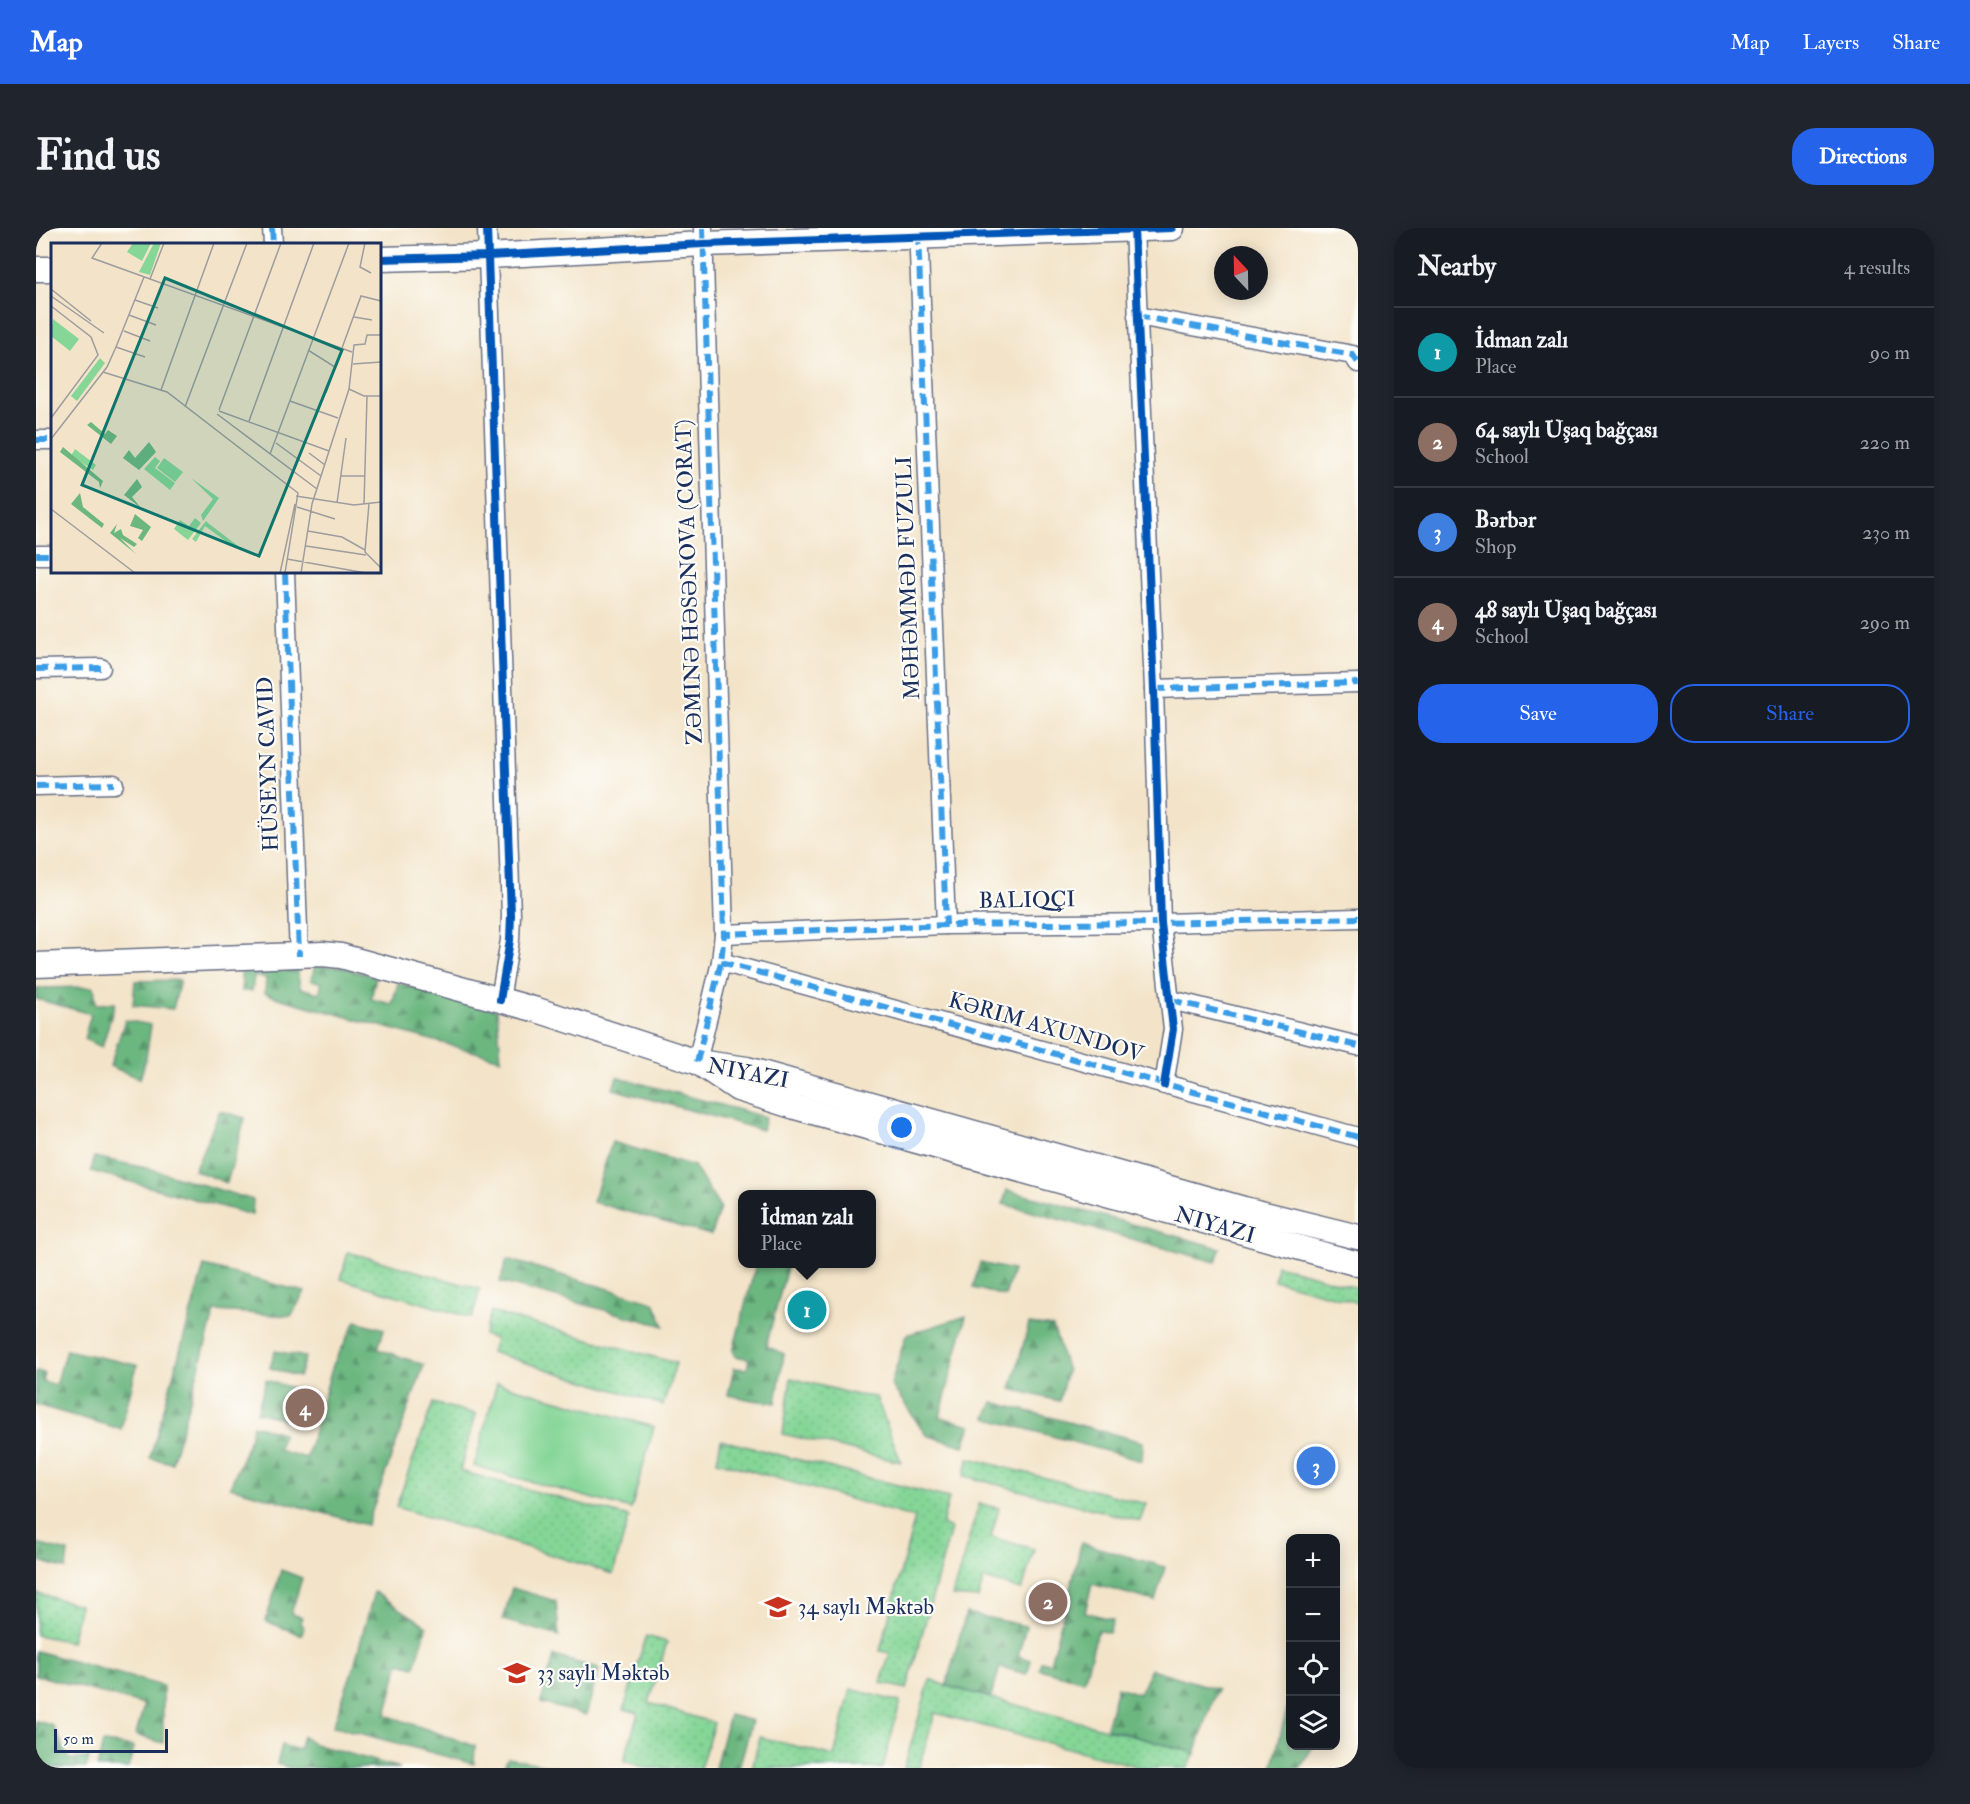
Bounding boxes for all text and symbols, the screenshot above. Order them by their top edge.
text: Map [30,25,83,60]
text: Map [1730,29,1770,56]
text: Layers [1803,29,1859,56]
text: Share [1892,29,1940,56]
button: Directions [1792,128,1934,185]
text: Find us [36,130,160,182]
inset map [51,243,381,573]
north arrow [1214,246,1268,300]
text: Nearby [1418,251,1496,283]
text: 4 results [1844,255,1910,280]
text: İdman zalı [1475,326,1568,354]
text: 1 [1434,340,1441,365]
text: 90 m [1870,340,1910,365]
text: Place [1475,354,1516,379]
text: 64 saylı Uşaq bağçası [1475,416,1658,444]
street label: ZƏMINƏ HƏSƏNOVA (CORAT) [669,419,709,745]
text: 2 [1432,430,1443,455]
text: 220 m [1860,430,1910,455]
text: School [1475,444,1529,469]
street label: MƏHƏMMƏD FUZULI [890,455,926,700]
text: Bərbər [1475,506,1536,534]
text: 3 [1434,520,1441,545]
text: 230 m [1862,520,1910,545]
text: Shop [1475,534,1516,559]
text: 48 saylı Uşaq bağçası [1475,596,1657,624]
text: 4 [1432,610,1443,635]
text: 290 m [1860,610,1910,635]
text: School [1475,624,1529,649]
street label: HÜSEYN CAVID [251,676,285,852]
button: Save [1418,684,1658,743]
button: Share [1670,684,1910,743]
street label: BALIQÇI [978,885,1076,915]
street label: KƏRIM AXUNDOV [945,986,1148,1069]
street label: NIYAZI [705,1051,791,1095]
your location [887,1113,916,1142]
popup [738,1190,876,1268]
street label: NIYAZI [1172,1200,1259,1250]
text: İdman zalı [761,1203,853,1231]
text: Place [761,1231,802,1256]
pin: 1 [788,1288,826,1332]
pin: 4 [286,1386,324,1430]
pin: 3 [1296,1444,1336,1488]
map controls [1286,1534,1340,1750]
button: + [1286,1534,1340,1588]
pin: 2 [1028,1580,1068,1624]
button: − [1286,1588,1340,1642]
school or university icon: 34 saylı Məktəb [763,1592,793,1622]
place label: 34 saylı Məktəb [798,1593,934,1621]
button: locate [1286,1642,1340,1696]
school or university icon: 33 saylı Məktəb [502,1658,532,1688]
place label: 33 saylı Məktəb [537,1659,670,1687]
button: layers [1286,1696,1340,1750]
scale bar [54,1726,168,1754]
text: 50 m [63,1729,94,1749]

